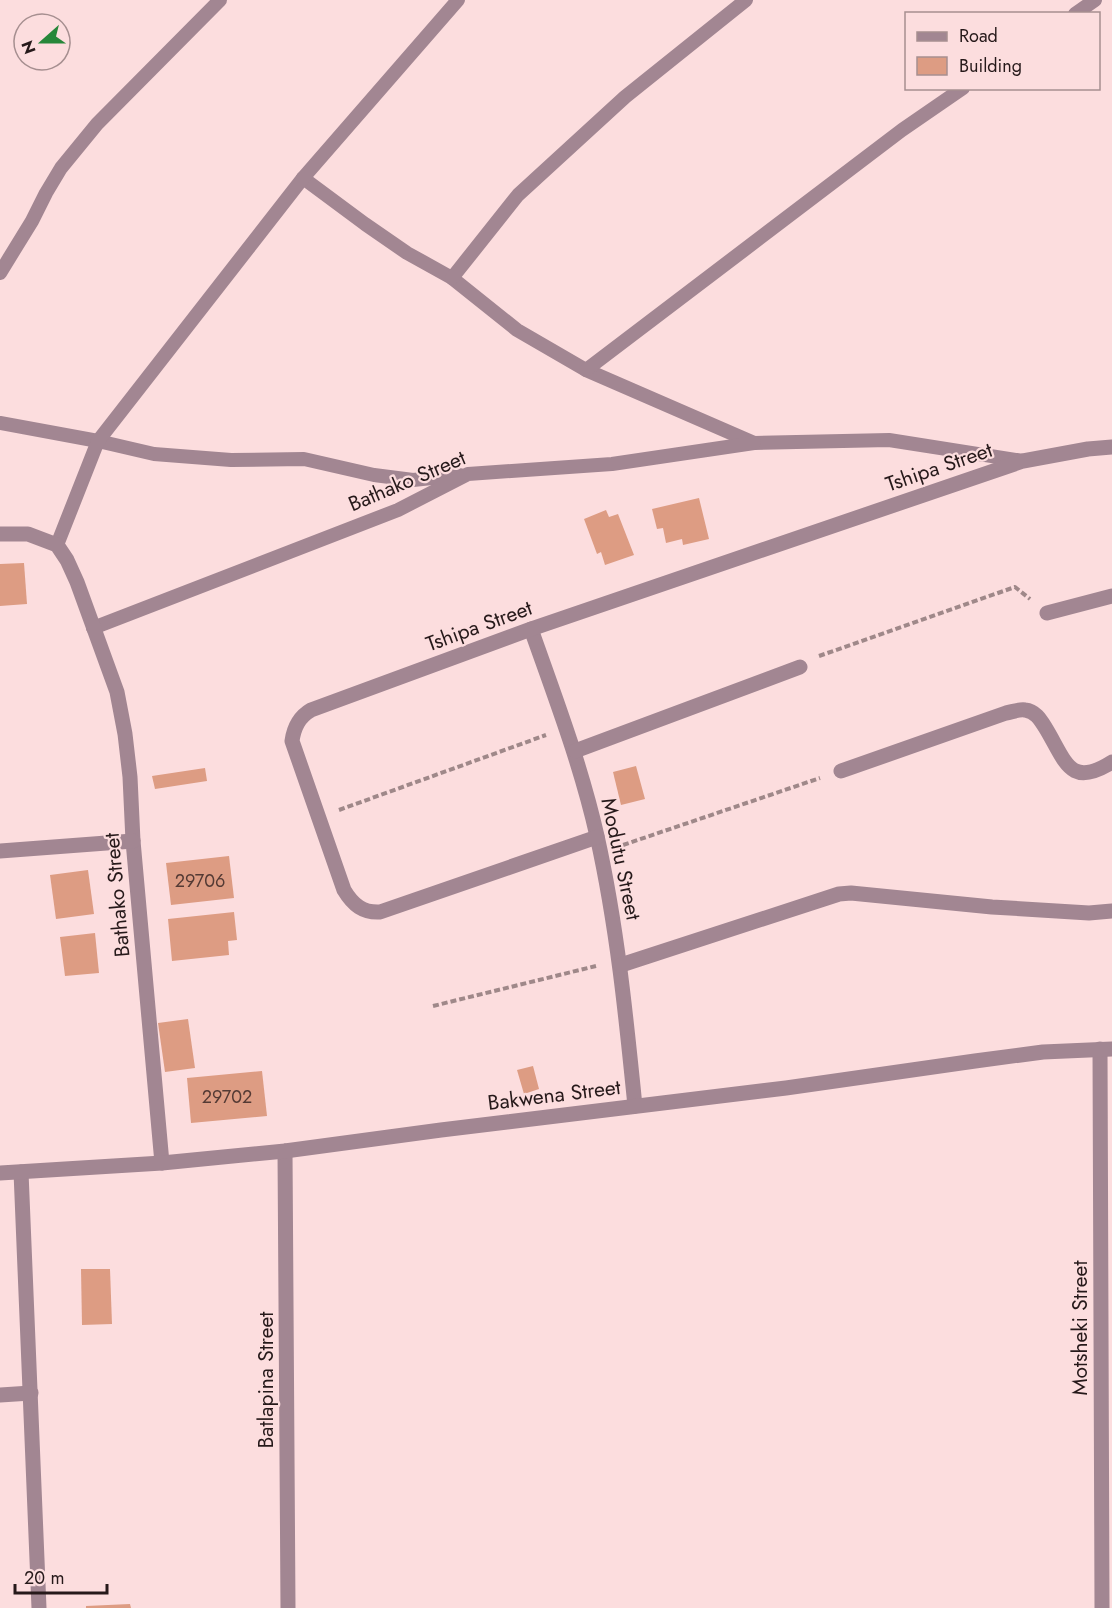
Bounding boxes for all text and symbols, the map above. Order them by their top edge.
north arrow [12,12,72,72]
legend [905,12,1100,90]
text: Road [959,23,998,49]
text: N [15,37,41,57]
text: Building [959,53,1022,79]
street label: Tshipa Street [882,435,996,499]
street label: Bathako Street [344,443,470,519]
street label: Tshipa Street [422,593,536,659]
street label: Modutu Street [593,795,649,923]
street label: Bathako Street [97,832,137,958]
house number: 29706 [175,868,225,894]
street label: Bakwena Street [486,1072,622,1118]
house number: 29702 [202,1084,252,1110]
street label: Motsheki Street [1065,1261,1095,1395]
street label: Batlapina Street [251,1312,281,1448]
scale bar [15,1557,106,1595]
text: 20 m [24,1565,64,1591]

